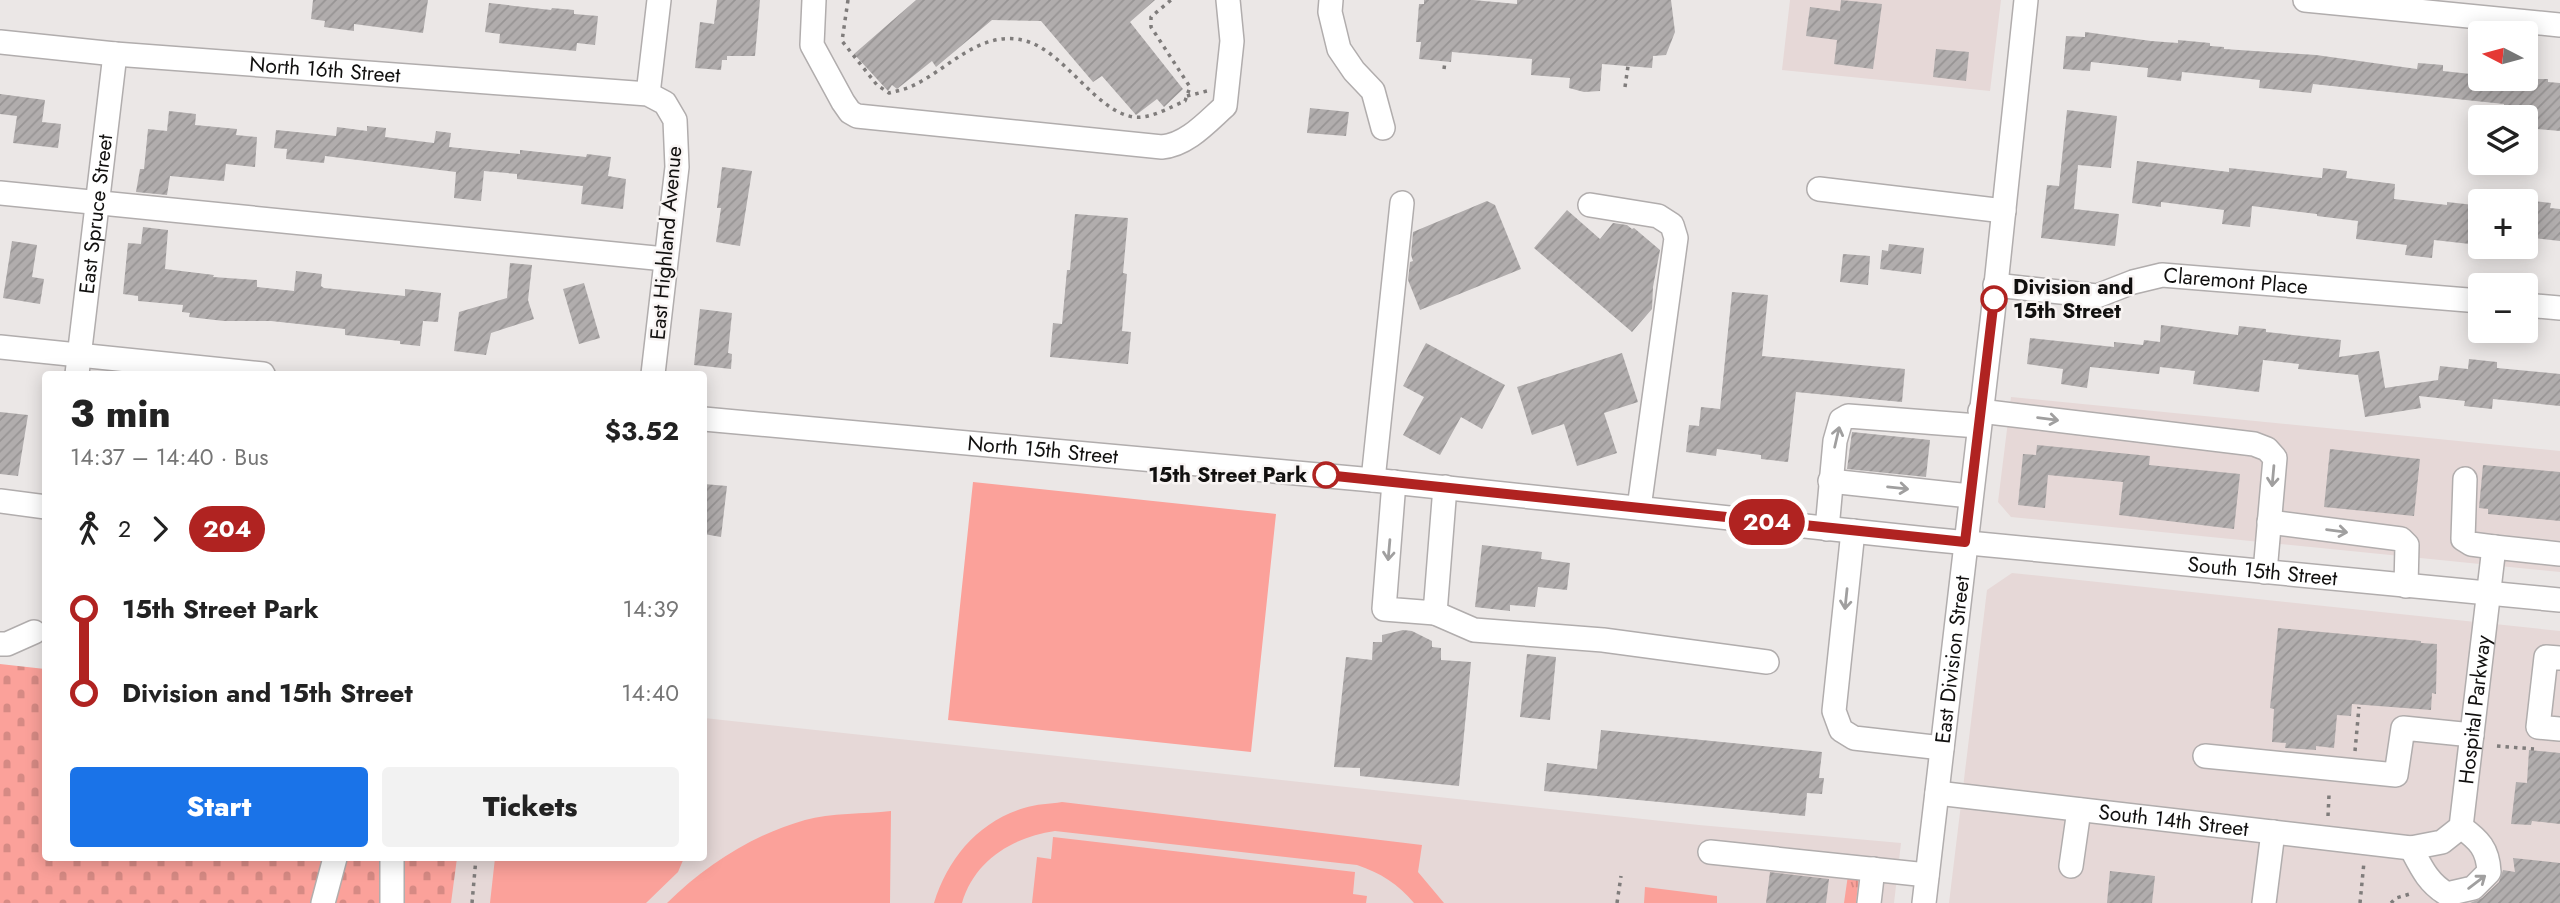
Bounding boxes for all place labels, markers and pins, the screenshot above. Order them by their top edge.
place label: Division and 15th Street [2013,272,2134,326]
marker: Division and 15th Street [1981,286,2007,312]
place label: 15th Street Park [1148,460,1307,490]
marker: 15th Street Park [1313,462,1339,488]

